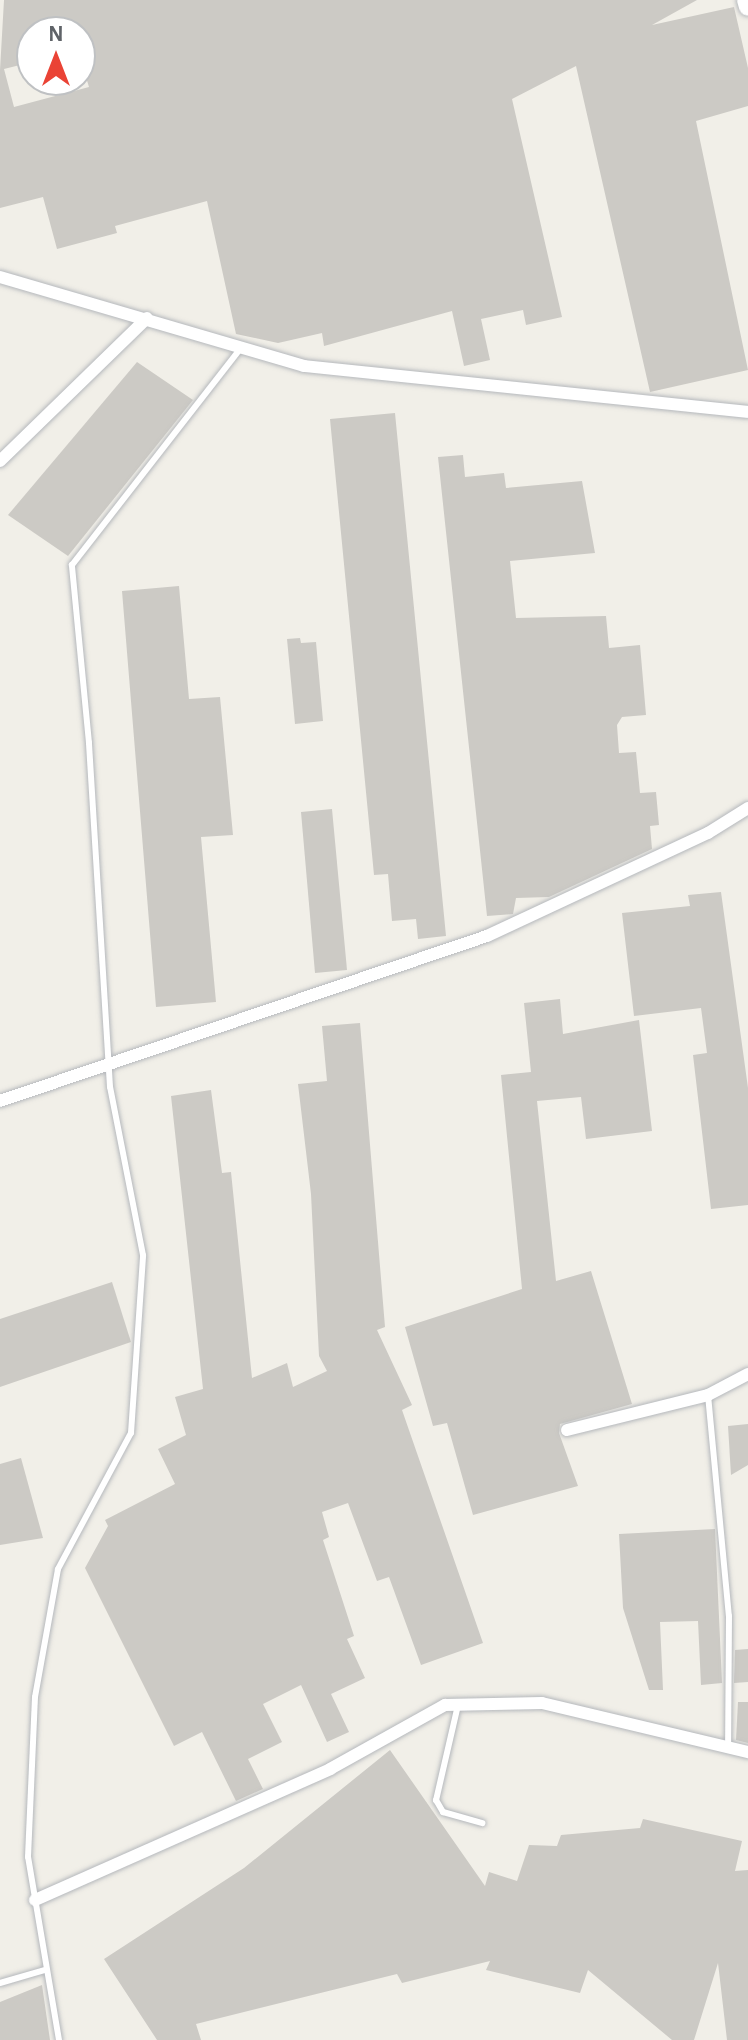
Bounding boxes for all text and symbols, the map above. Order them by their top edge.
north arrow [16,16,96,96]
text: N [48,23,64,45]

